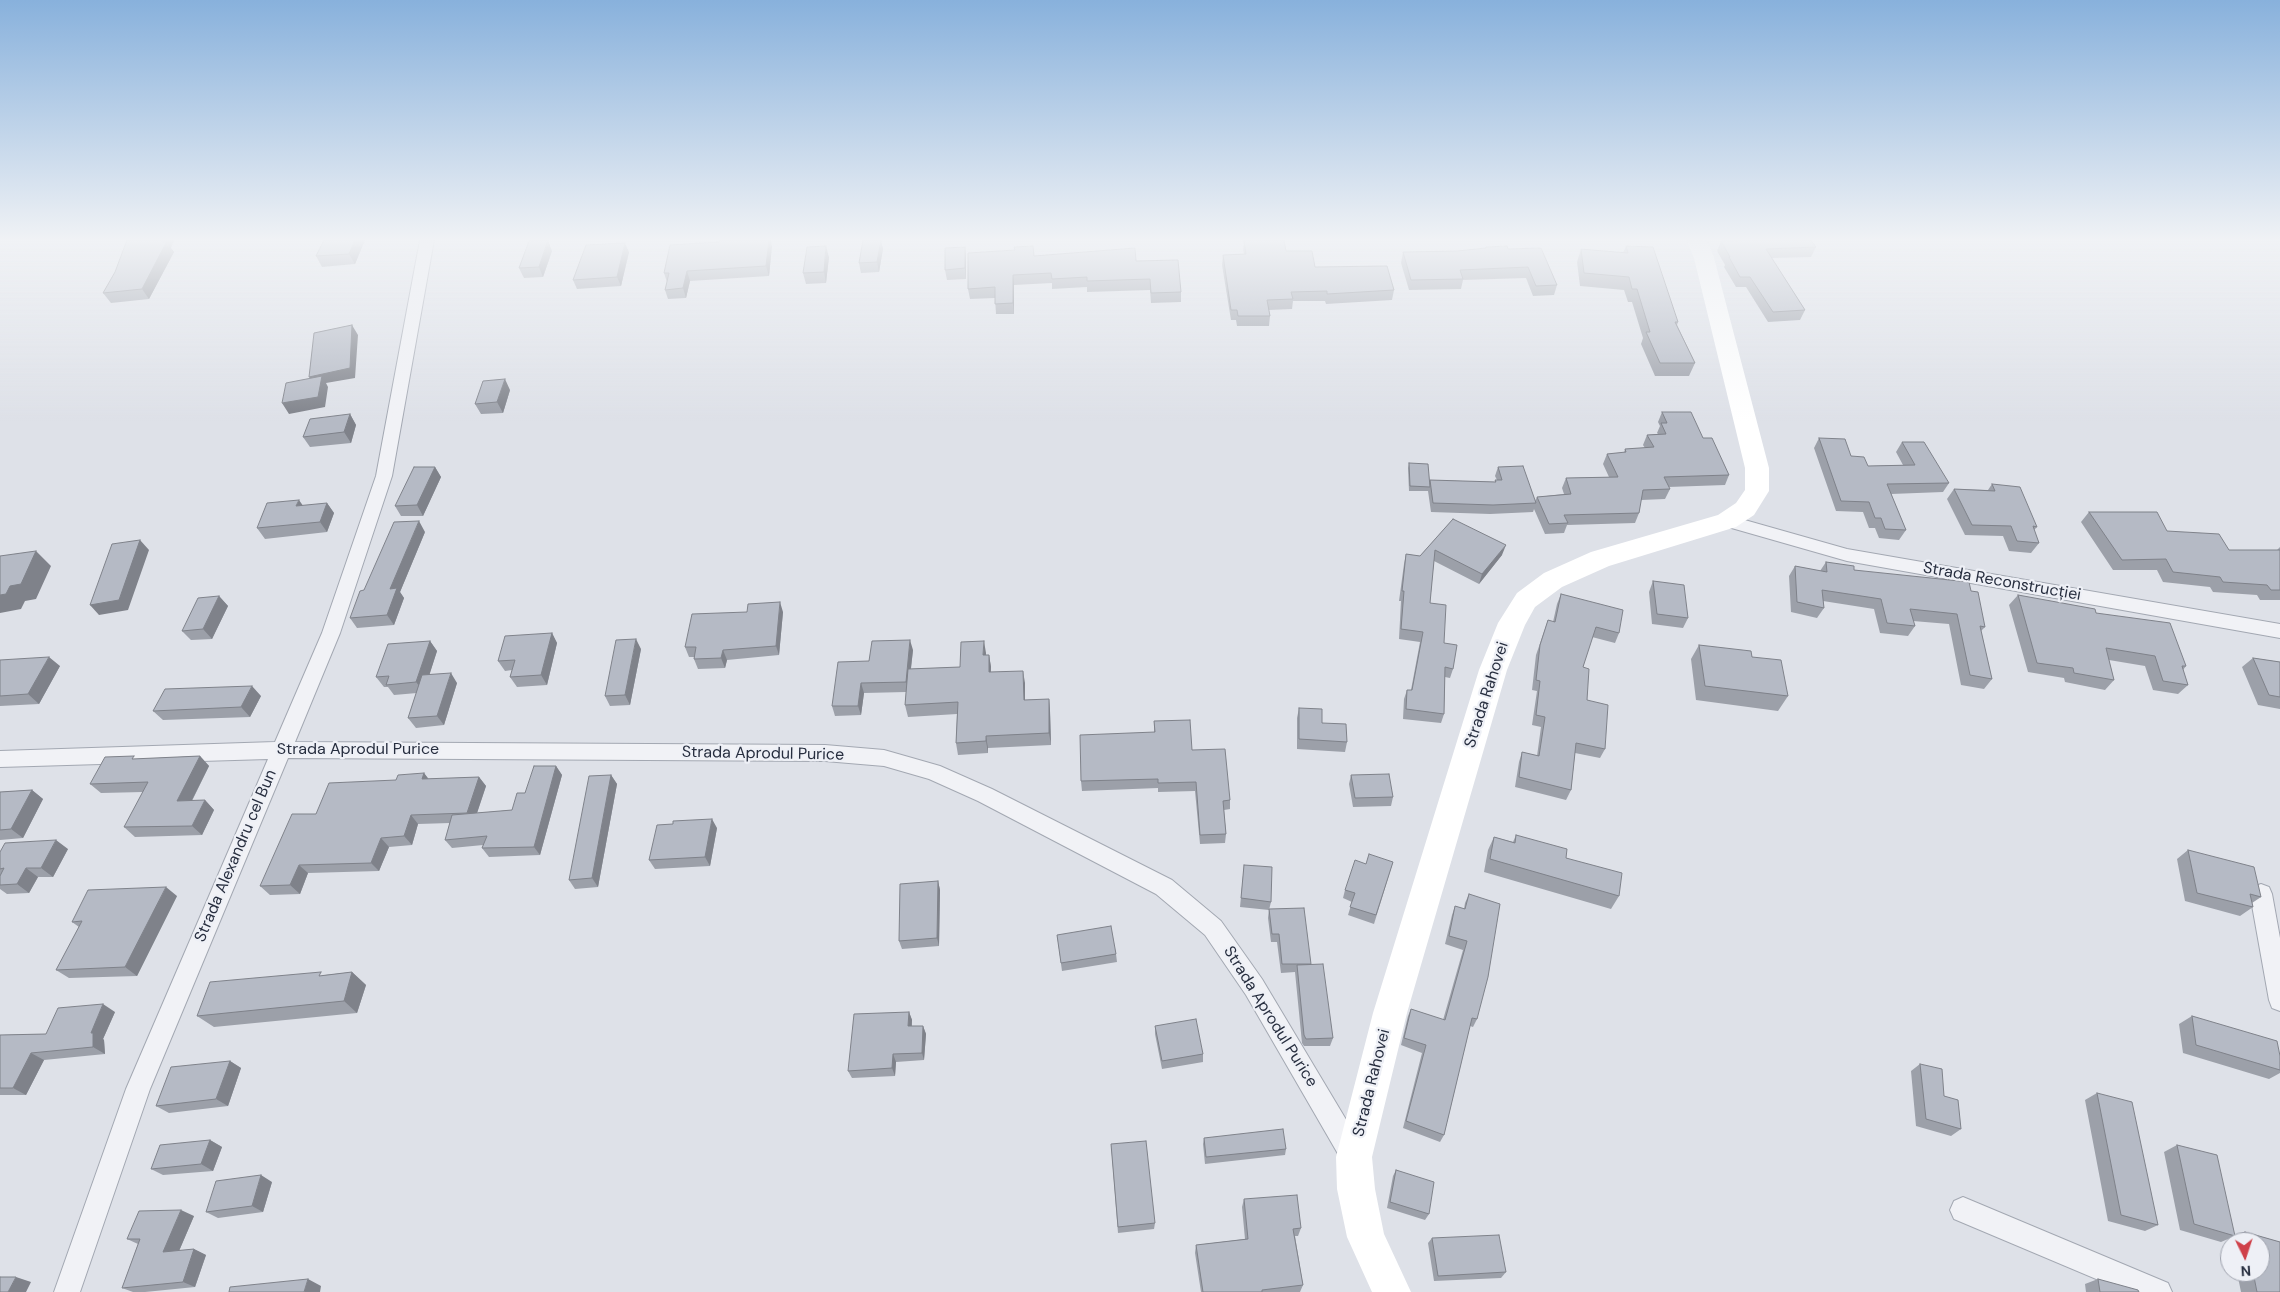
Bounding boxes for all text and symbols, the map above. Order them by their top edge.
street label: Strada Reconstrucției [1921,559,2083,605]
street label: Strada Rahovei [1461,640,1513,750]
street label: Strada Aprodul Purice [277,740,439,760]
street label: Strada Aprodul Purice [682,743,844,765]
street label: Strada Alexandru cel Bun [191,767,281,945]
street label: Strada Aprodul Purice [1219,943,1321,1091]
street label: Strada Rahovei [1349,1027,1395,1139]
north arrow [2220,1232,2270,1282]
text: N [2240,1262,2252,1280]

